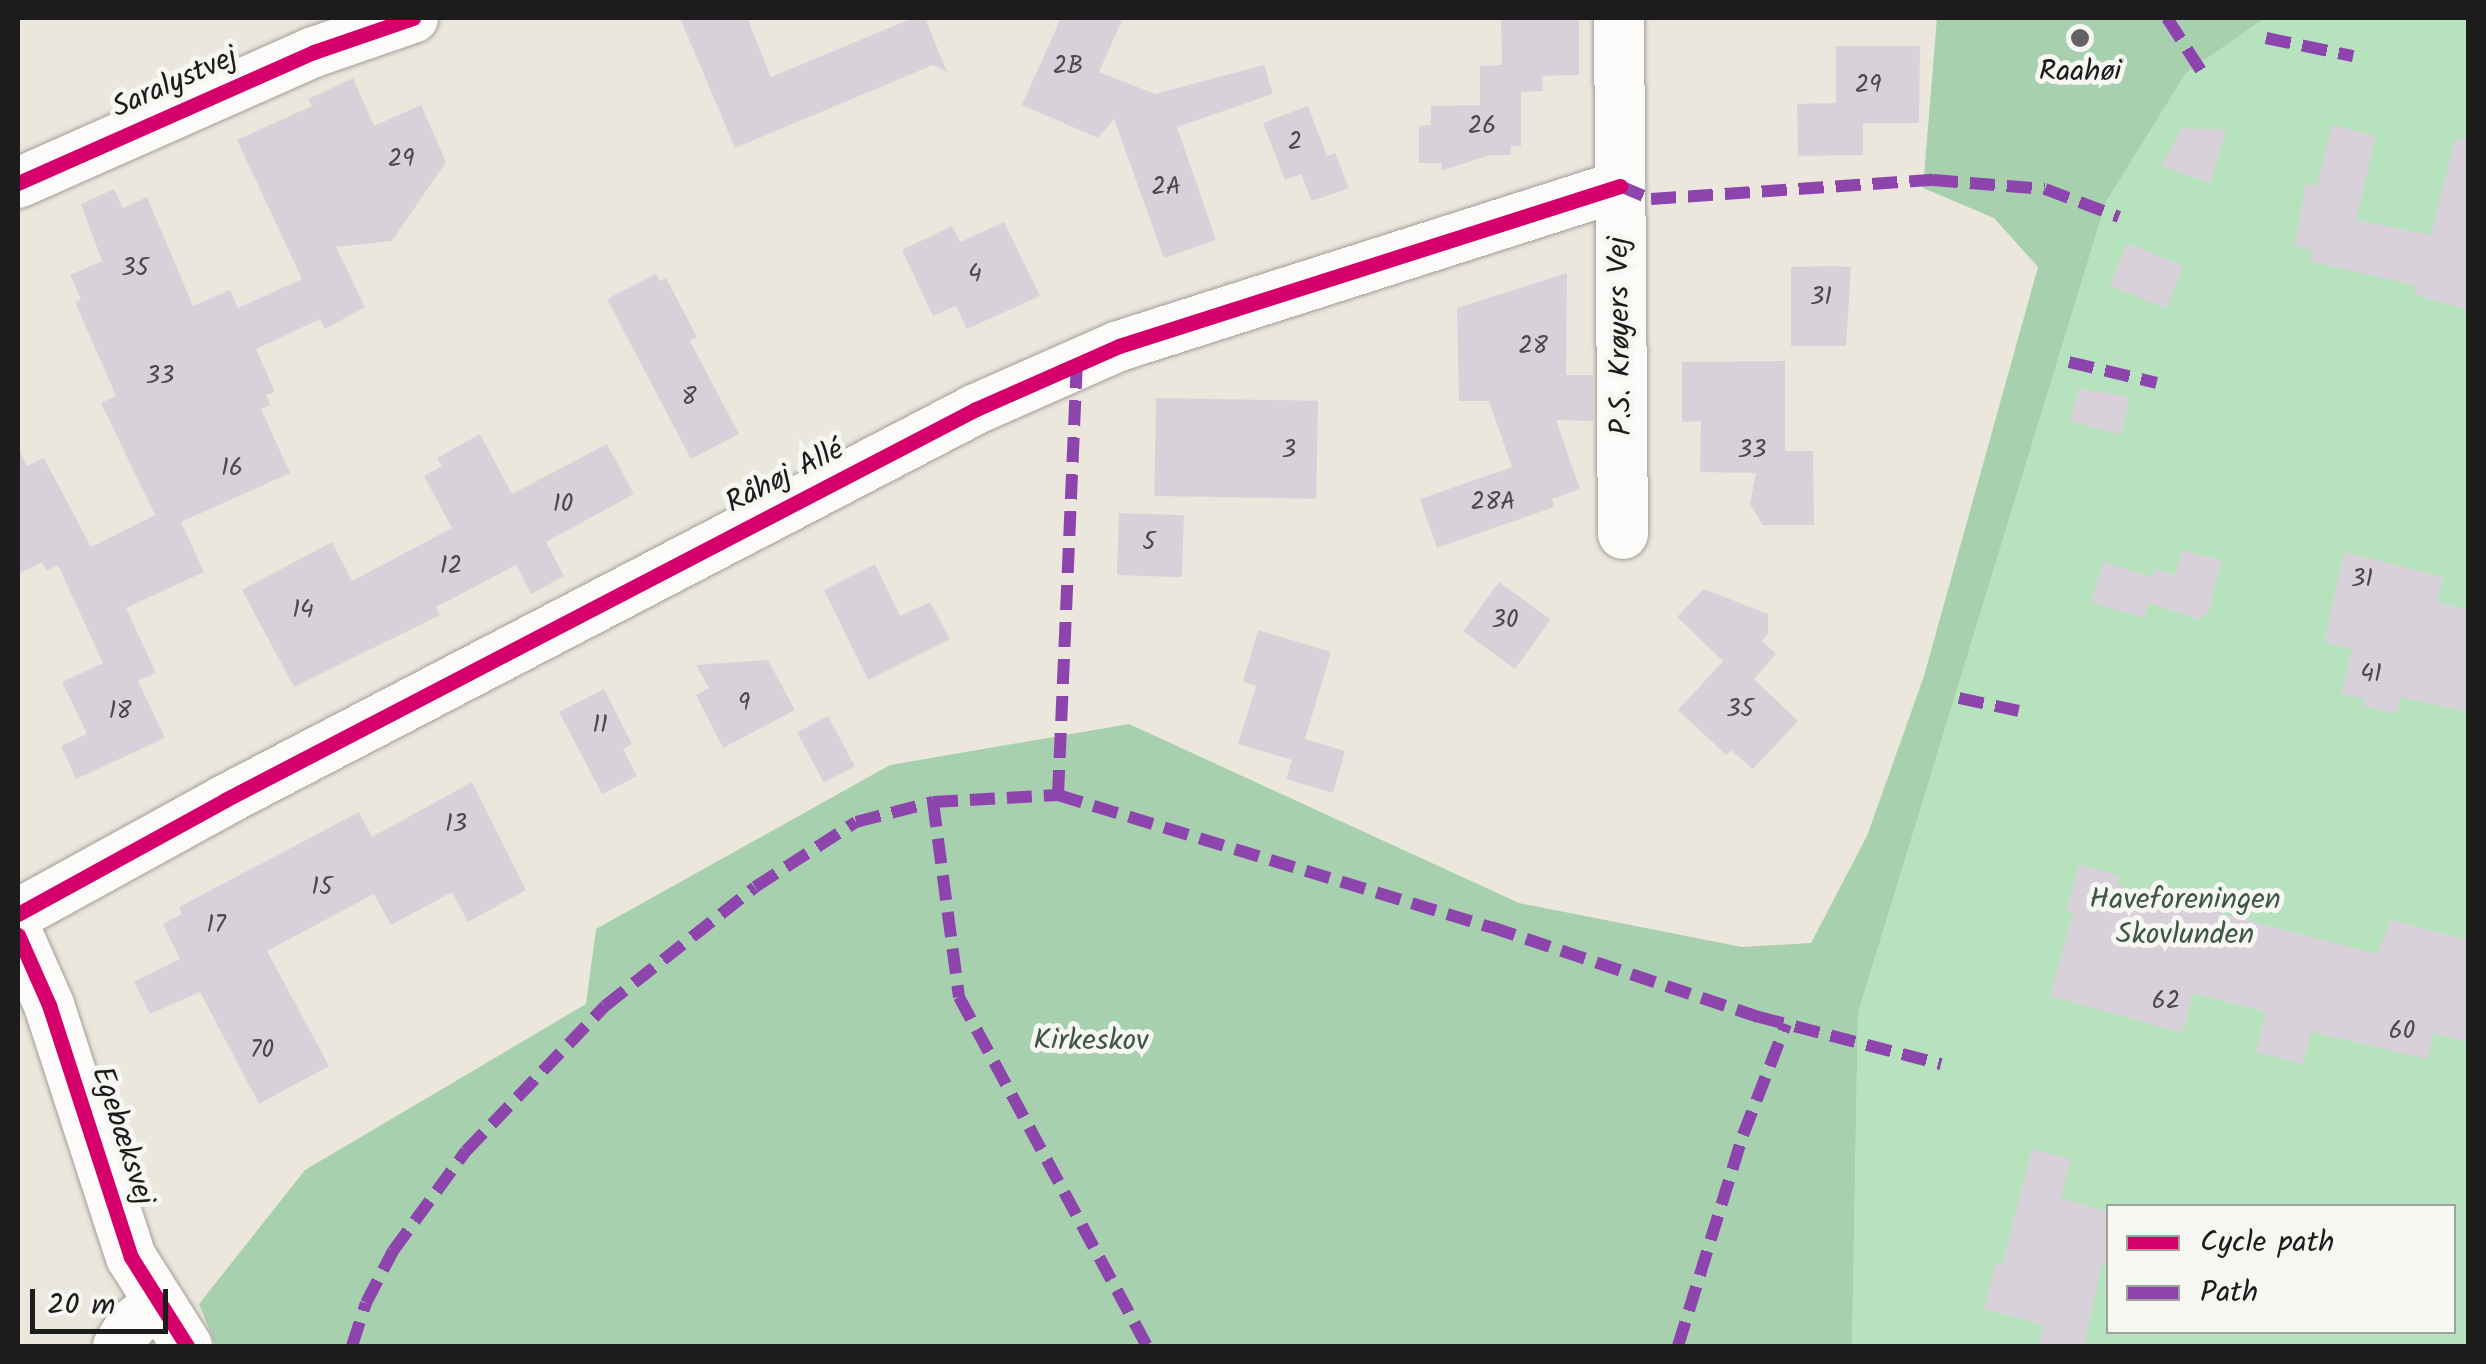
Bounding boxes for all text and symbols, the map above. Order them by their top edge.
marker: Raahøi [2069,27,2091,49]
street label: Saralystvej [107,39,243,127]
house number: 2B [1053,51,1083,81]
place label: Raahøi [2039,54,2121,90]
house number: 29 [1855,70,1881,100]
house number: 26 [1468,111,1496,141]
house number: 2 [1288,127,1302,157]
house number: 29 [388,144,414,174]
house number: 2A [1151,172,1181,202]
street label: P.S. Krøyers Vej [1601,236,1641,436]
house number: 35 [121,253,149,283]
house number: 4 [968,259,982,289]
house number: 31 [1810,282,1832,312]
house number: 28 [1518,331,1548,361]
house number: 33 [146,361,174,391]
house number: 8 [681,382,697,412]
street label: Råhøj Allé [720,432,850,522]
house number: 3 [1282,435,1296,465]
house number: 33 [1738,435,1766,465]
house number: 16 [221,453,243,483]
house number: 28A [1471,487,1515,517]
house number: 10 [553,489,573,519]
house number: 5 [1142,527,1156,557]
house number: 12 [440,551,462,581]
house number: 31 [2351,564,2373,594]
house number: 14 [292,595,314,625]
house number: 30 [1492,605,1518,635]
house number: 41 [2360,659,2382,689]
house number: 9 [738,688,750,718]
house number: 35 [1726,694,1754,724]
house number: 18 [109,696,131,726]
house number: 11 [592,710,608,740]
house number: 13 [445,809,467,839]
house number: 15 [311,872,333,902]
park label: Haveforeningen Skovlunden [2089,882,2281,952]
house number: 17 [206,910,226,940]
house number: 62 [2152,986,2180,1016]
house number: 60 [2389,1016,2415,1046]
park label: Kirkeskov [1033,1023,1149,1059]
house number: 70 [250,1035,274,1065]
street label: Egebæksvej [83,1062,161,1210]
legend [2106,1204,2456,1334]
text: Cycle path [2200,1219,2334,1267]
scale bar [35,1269,172,1331]
text: Path [2200,1269,2258,1317]
text: 20 m [47,1282,115,1330]

